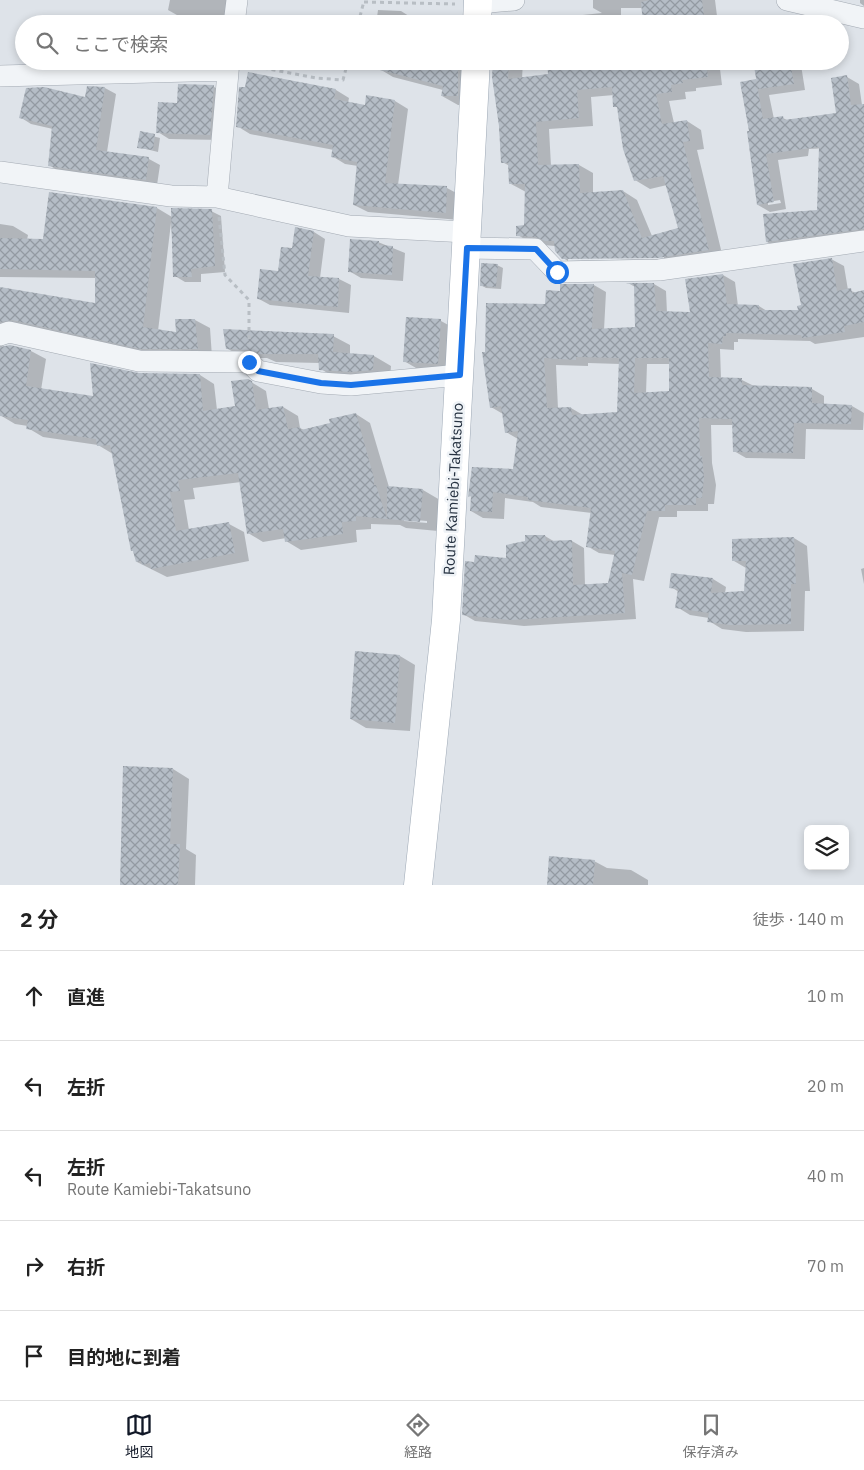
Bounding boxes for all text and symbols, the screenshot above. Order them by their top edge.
search box [15,15,849,70]
icon: search [33,29,61,57]
text: ここで検索 [73,32,168,56]
route start [546,261,569,284]
route end [238,351,261,374]
street label: Route Kamiebi-Takatsuno [439,402,467,576]
map controls [804,825,849,870]
button: layers [804,825,849,870]
text: 2 分 [20,905,59,933]
text: 徒歩 · 140 m [753,909,844,929]
icon: ahead [20,982,48,1010]
text: 直進 [67,985,105,1009]
text: 10 m [807,986,844,1006]
icon: left [20,1072,48,1100]
text: 左折 [67,1075,105,1099]
text: 20 m [807,1076,844,1096]
text: 左折 [67,1155,105,1179]
icon: left [20,1162,48,1190]
text: 40 m [807,1166,844,1186]
text: Route Kamiebi-Takatsuno [67,1179,251,1199]
icon: right [20,1252,48,1280]
text: 右折 [67,1255,105,1279]
text: 70 m [807,1256,844,1276]
icon: arrive [20,1342,48,1370]
text: 目的地に到着 [67,1345,181,1369]
tab: 地図 [125,1411,153,1461]
tab: 経路 [404,1411,432,1461]
tab: 保存済み [683,1411,739,1461]

